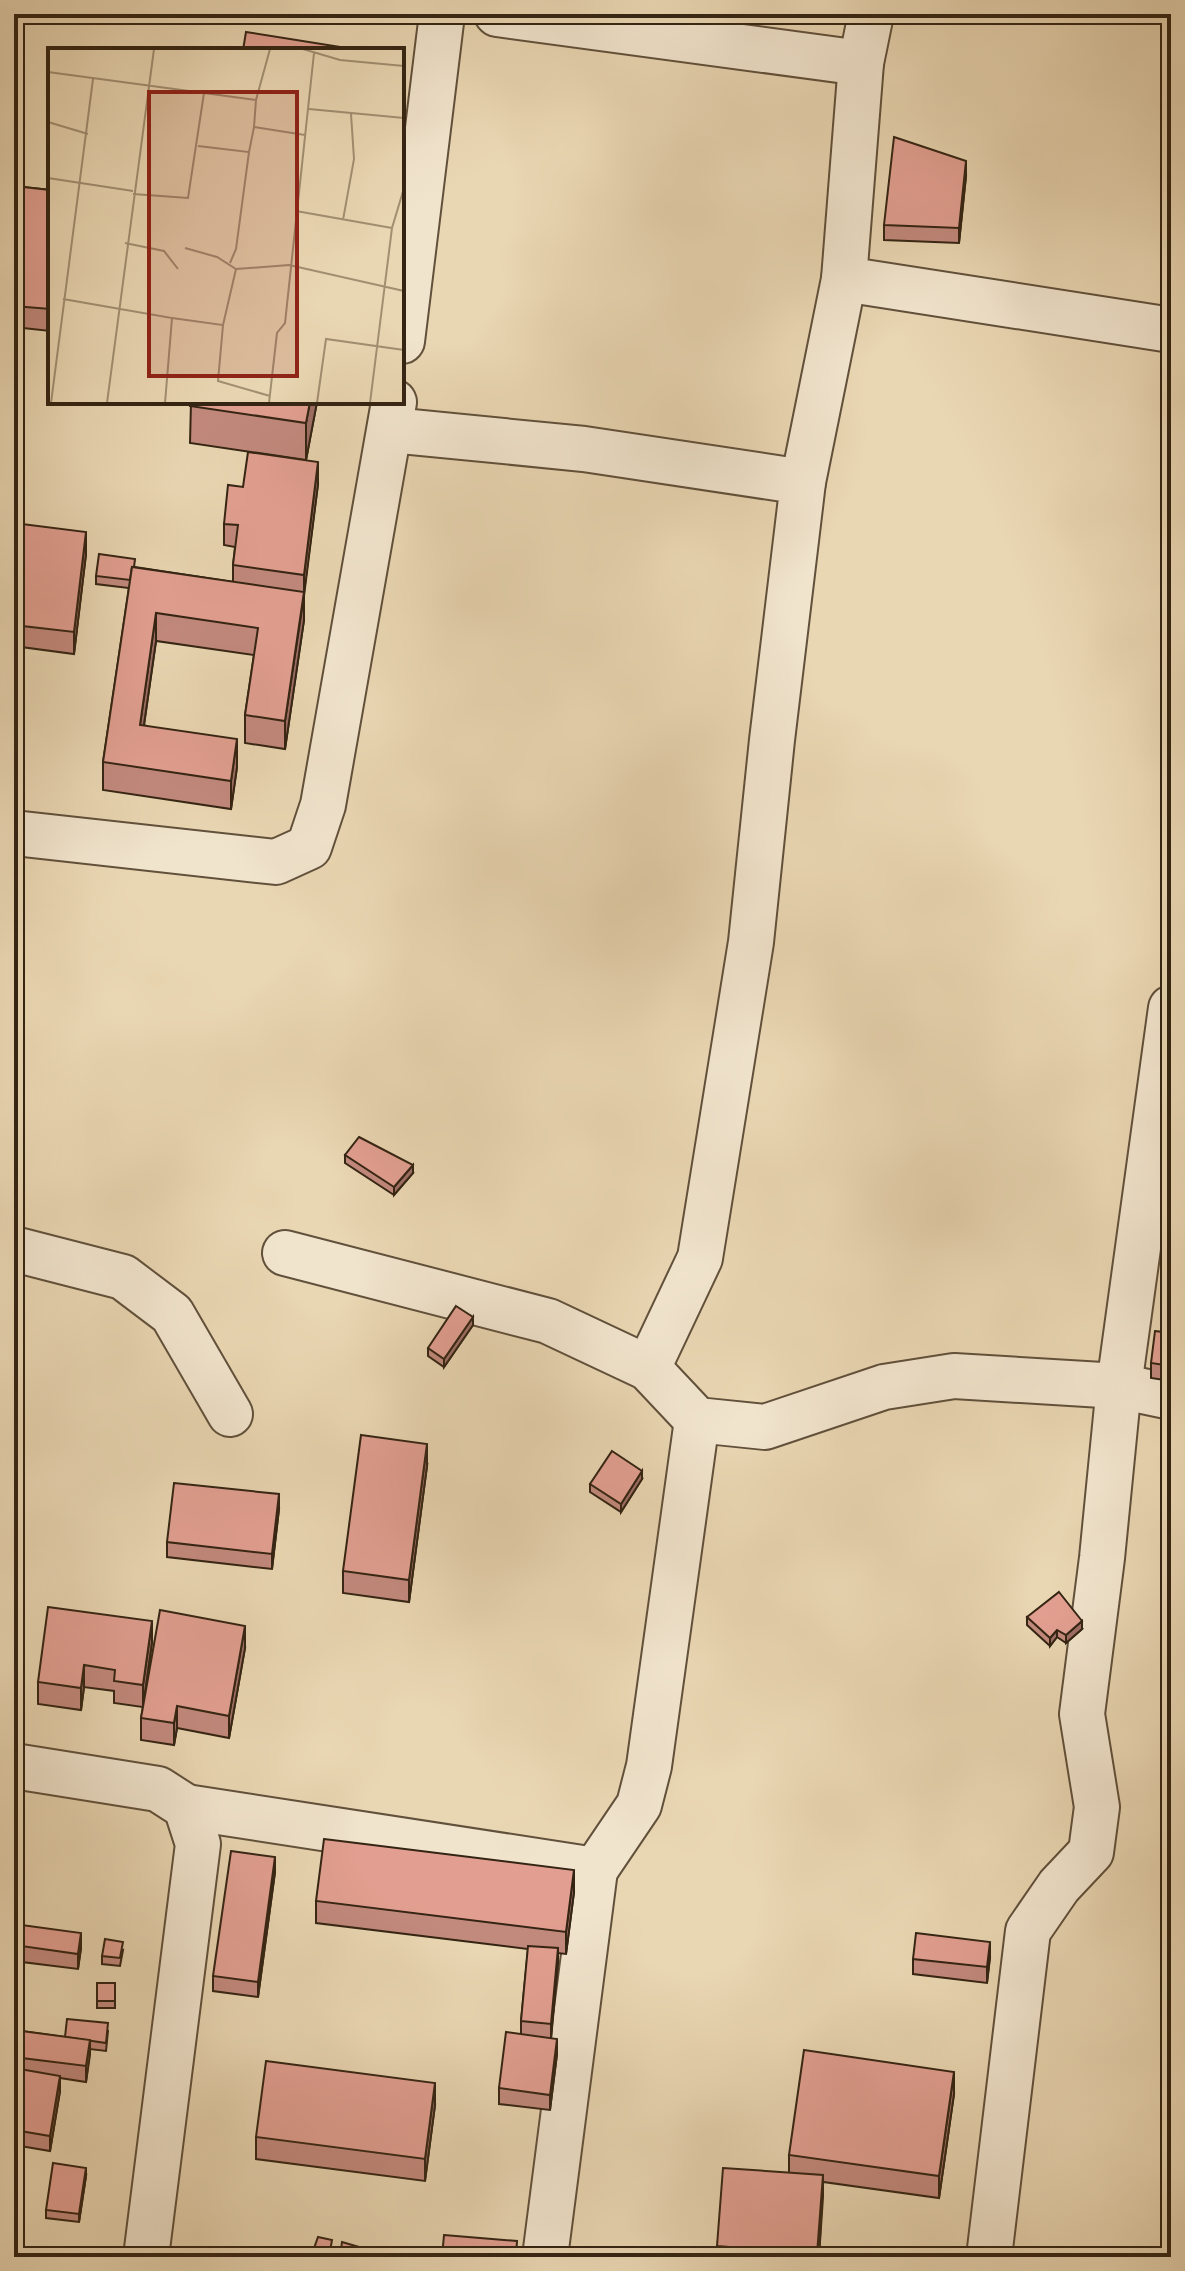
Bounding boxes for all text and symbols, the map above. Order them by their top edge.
inset map [48,48,404,404]

